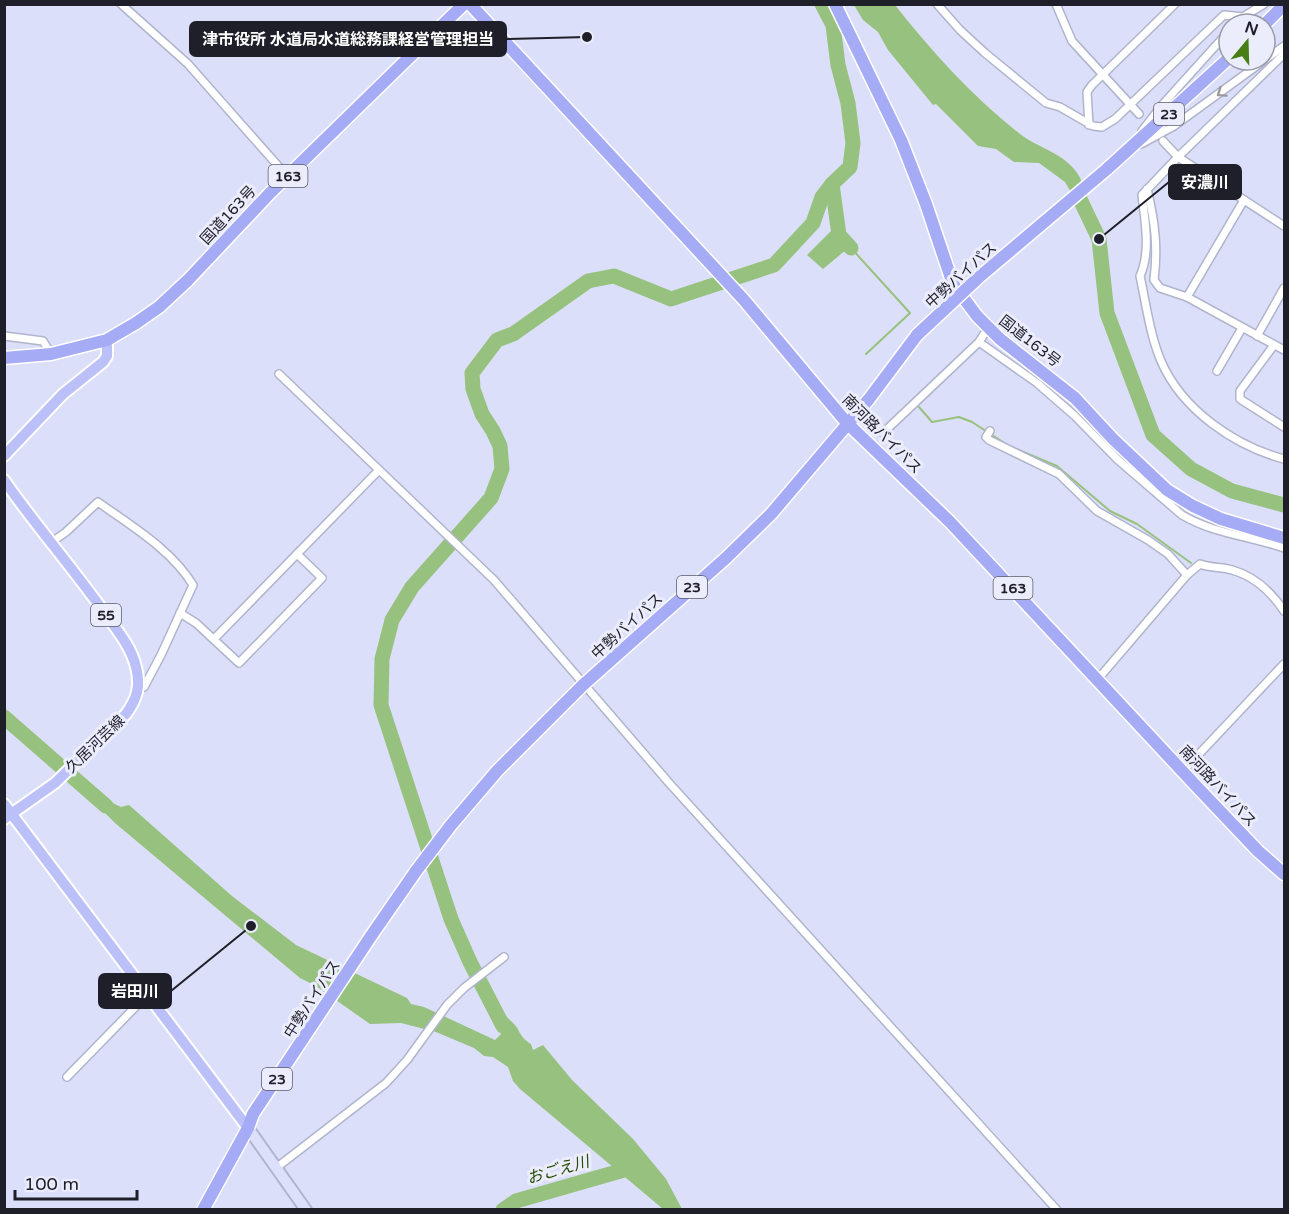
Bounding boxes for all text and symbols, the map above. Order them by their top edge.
north arrow [1217,12,1277,72]
text: N [1242,17,1261,40]
callout: 津市役所 水道局水道総務課経営管理担当 [190,22,506,56]
text: 津市役所 水道局水道総務課経営管理担当 [202,30,494,50]
one-way arrow [1216,86,1227,97]
road number: 23 [1154,103,1184,125]
road number: 163 [268,165,308,187]
callout: 安濃川 [1169,165,1241,199]
text: 安濃川 [1181,173,1229,193]
street label: 国道163号 [196,182,260,248]
street label: 中勢バイパス [922,238,1000,312]
street label: 国道163号 [996,311,1064,371]
street label: 南河路バイパス [839,391,925,477]
road number: 23 [677,576,707,598]
road number: 163 [994,577,1032,599]
street label: 中勢バイパス [588,589,666,663]
road number: 55 [91,604,121,626]
street label: 久居河芸線 [62,711,128,777]
street label: 南河路バイパス [1176,742,1260,830]
street label: 中勢バイパス [280,956,344,1042]
callout: 岩田川 [99,974,171,1008]
text: 岩田川 [111,982,159,1002]
road number: 23 [262,1068,292,1090]
water label: おごえ川 [524,1151,593,1188]
scale bar [15,1163,136,1201]
text: 100 m [24,1173,79,1195]

